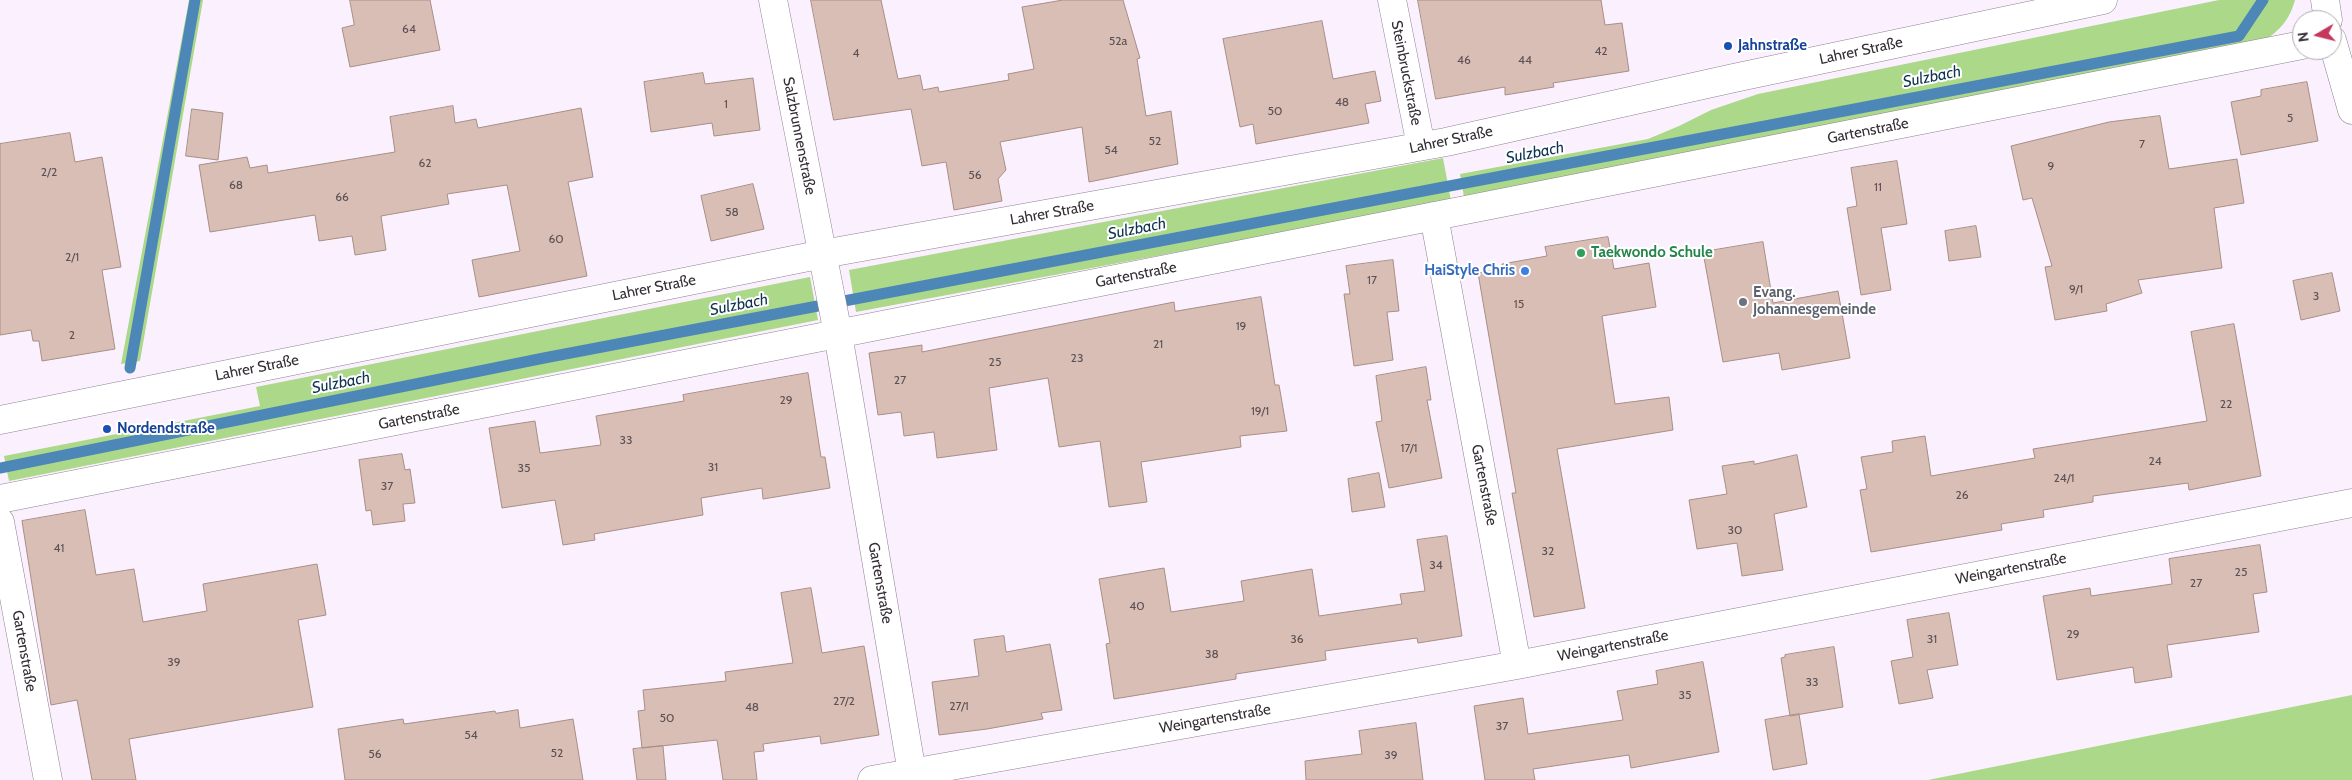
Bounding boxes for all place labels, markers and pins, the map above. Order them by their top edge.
place label: Jahnstraße [1738,37,1807,55]
marker: Jahnstraße [1722,40,1734,52]
place label: Taekwondo Schule [1591,244,1713,262]
marker: Taekwondo Schule [1575,247,1587,259]
place label: HaiStyle Chris [1424,262,1515,280]
marker: HaiStyle Chris [1519,265,1531,277]
place label: Evang. Johannesgemeinde [1753,284,1876,319]
marker: Evang. Johannesgemeinde [1737,296,1749,308]
place label: Nordendstraße [117,420,215,438]
marker: Nordendstraße [101,423,113,435]

